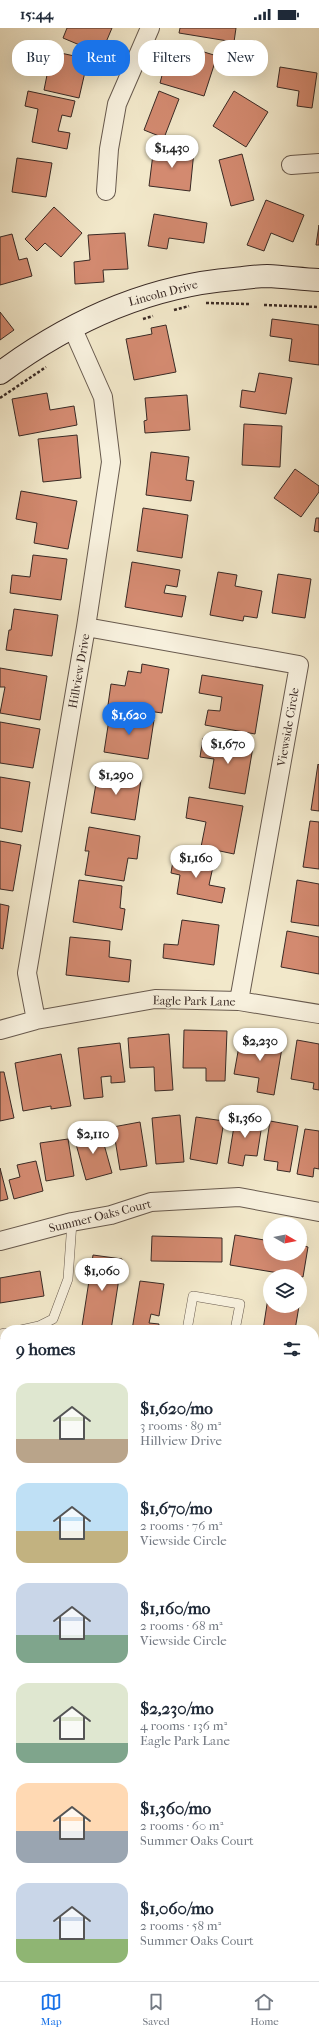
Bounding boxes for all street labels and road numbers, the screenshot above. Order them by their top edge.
street label: Lincoln Drive [127,277,199,309]
street label: Hillview Drive [66,632,92,709]
street label: Viewside Circle [274,686,302,769]
street label: Eagle Park Lane [152,993,236,1009]
street label: Summer Oaks Court [47,1196,153,1235]

